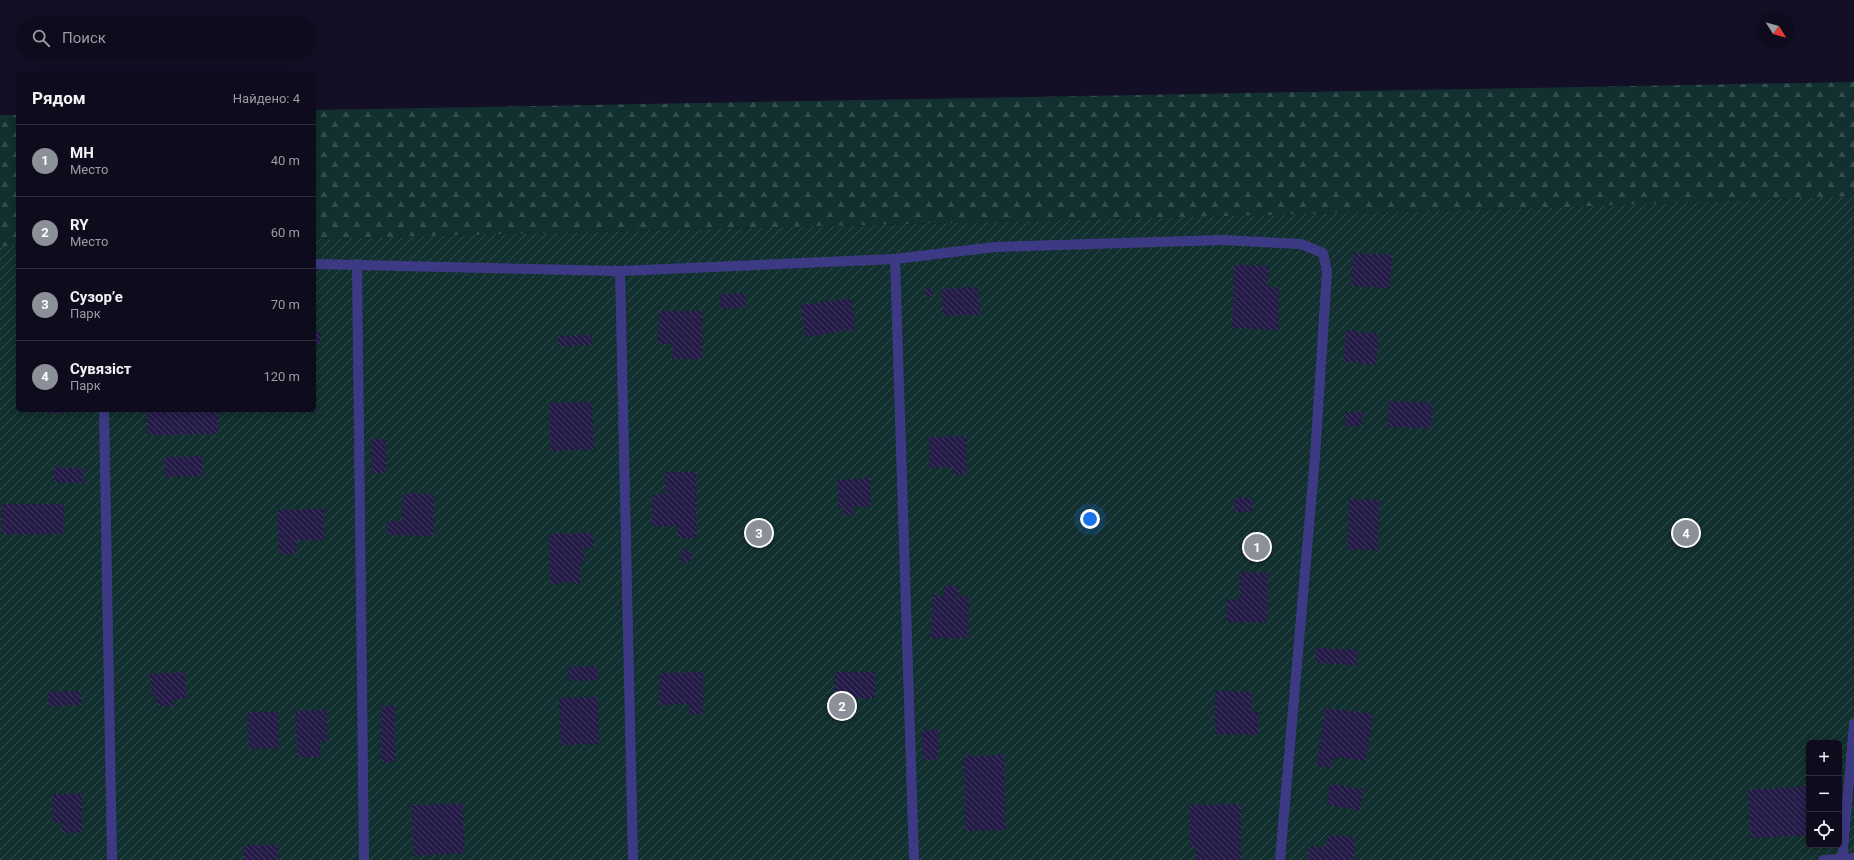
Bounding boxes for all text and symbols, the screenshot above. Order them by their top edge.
north arrow [1758,12,1794,48]
search box [16,16,316,60]
icon: search [30,27,52,49]
text: Поиск [62,29,106,47]
text: Рядом [32,88,86,108]
text: Найдено: 4 [233,91,300,106]
text: МН [70,144,94,162]
text: 1 [41,153,49,168]
text: 40 m [271,153,300,168]
text: Место [70,162,108,177]
text: RY [70,216,89,234]
text: 2 [41,225,49,240]
text: 60 m [271,225,300,240]
text: Место [70,234,108,249]
text: Сузорʼе [70,288,123,306]
text: 3 [41,297,49,312]
text: 70 m [271,297,300,312]
text: Парк [70,306,101,321]
text: Сувязіст [70,360,131,378]
text: 4 [41,369,49,384]
text: 120 m [263,369,300,384]
text: Парк [70,378,101,393]
your location [1080,509,1100,529]
pin: 3 [746,518,772,548]
pin: 4 [1673,518,1699,548]
pin: 1 [1244,532,1270,562]
pin: 2 [829,691,855,721]
map controls [1806,740,1842,848]
button: + [1806,740,1842,776]
button: − [1806,776,1842,812]
button: locate [1806,812,1842,848]

